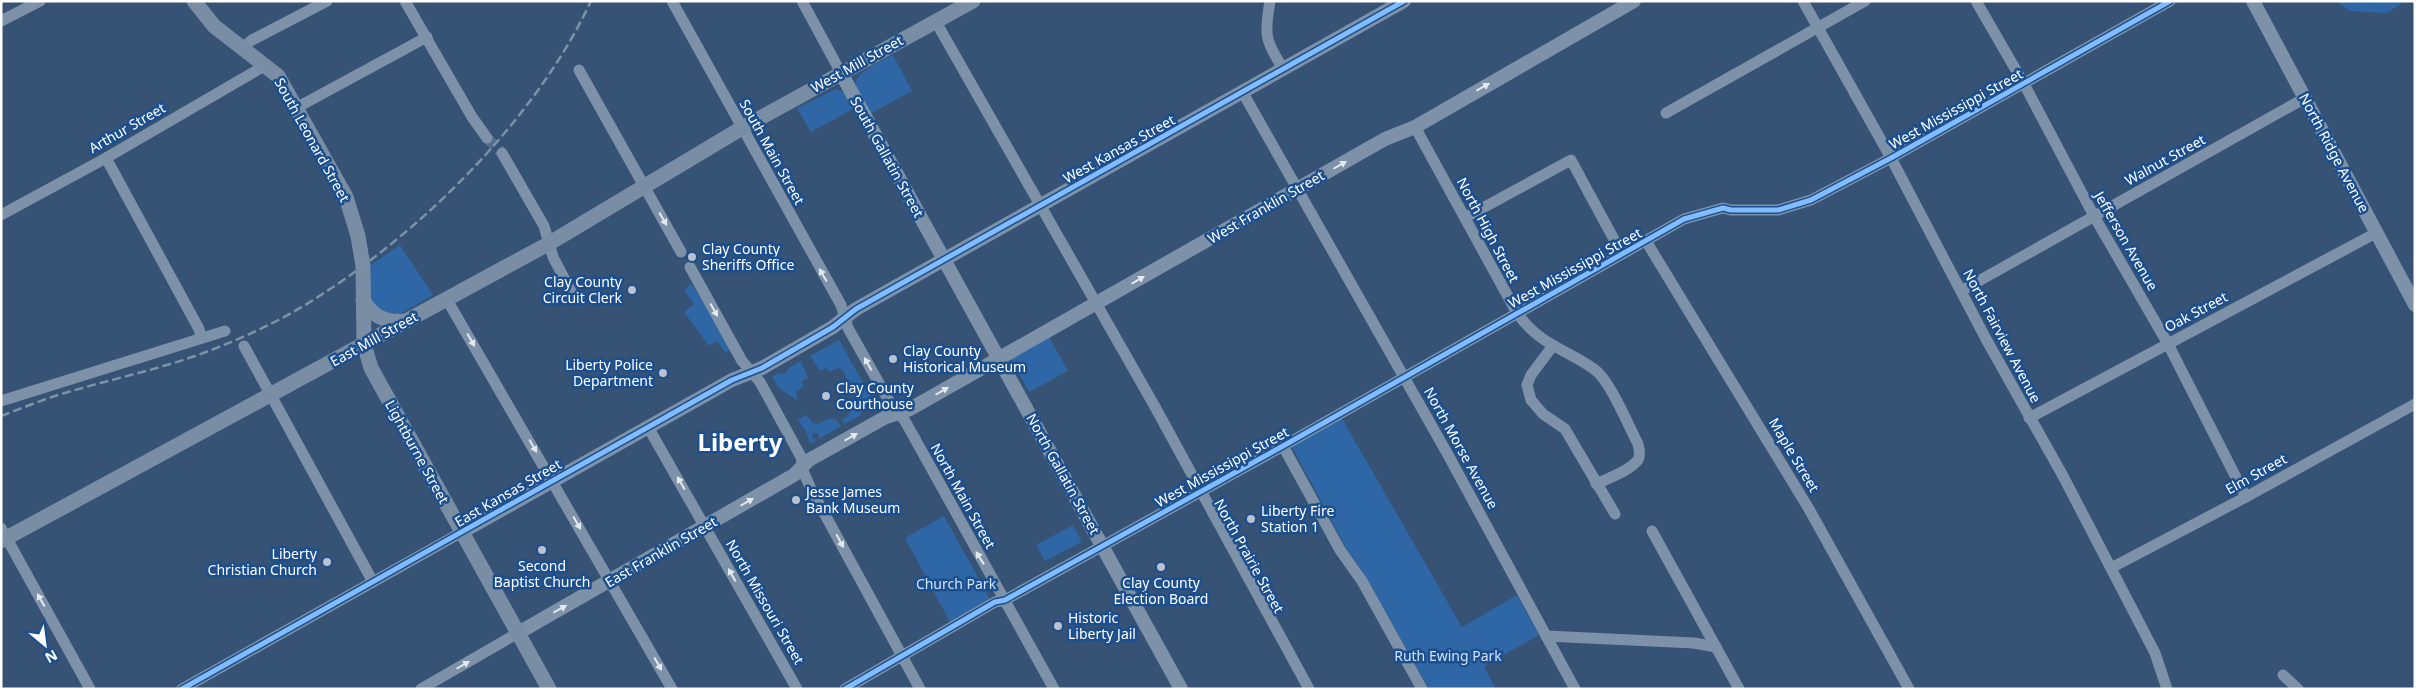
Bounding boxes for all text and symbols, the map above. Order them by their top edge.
street label: West Mill Street [807,30,906,97]
street label: West Mississippi Street [1886,64,2026,153]
street label: South Leonard Street [270,74,354,205]
one-way arrow [1475,83,1490,91]
street label: North Ridge Avenue [2295,90,2374,216]
street label: South Gallatin Street [846,93,929,221]
street label: South Main Street [736,96,809,208]
street label: Arthur Street [85,98,169,157]
street label: West Kansas Street [1059,110,1178,187]
street label: Walnut Street [2121,130,2208,190]
one-way arrow [1334,160,1347,169]
street label: West Franklin Street [1204,165,1327,248]
street label: North High Street [1453,174,1524,286]
street label: Jefferson Avenue [2089,186,2163,294]
one-way arrow [658,213,667,226]
street label: West Mississippi Street [1505,223,1645,312]
place label: Clay County Sheriffs Office [702,239,795,274]
marker: Clay County Sheriffs Office [686,251,698,263]
street label: North Fairview Avenue [1959,266,2046,406]
one-way arrow [819,268,827,283]
place label: Clay County Circuit Clerk [543,272,623,307]
one-way arrow [1131,276,1146,284]
marker: Clay County Circuit Clerk [626,284,638,296]
street label: Oak Street [2161,287,2231,336]
one-way arrow [710,303,718,317]
street label: East Mill Street [327,307,421,370]
one-way arrow [467,333,475,348]
place label: Clay County Historical Museum [903,341,1026,376]
marker: Clay County Historical Museum [887,353,899,365]
place label: Liberty Police Department [565,355,653,390]
one-way arrow [864,357,872,371]
marker: Liberty Police Department [657,367,669,379]
place label: Clay County Courthouse [836,378,915,413]
street label: North Morse Avenue [1420,383,1503,512]
one-way arrow [935,387,949,395]
marker: Clay County Courthouse [820,390,832,402]
street label: Lightburne Street [381,397,454,507]
street label: North Gallatin Street [1022,410,1105,538]
street label: Maple Street [1765,414,1824,495]
street label: West Mississippi Street [1152,422,1292,511]
district label: Liberty [698,425,783,458]
one-way arrow [844,432,858,441]
one-way arrow [528,440,537,453]
street label: North Main Street [927,440,1000,552]
street label: Elm Street [2222,449,2290,498]
street label: East Kansas Street [451,454,565,531]
one-way arrow [677,476,685,491]
place label: Jesse James Bank Museum [804,482,900,517]
marker: Jesse James Bank Museum [790,494,802,506]
street label: North Prairie Street [1210,495,1289,616]
one-way arrow [740,497,754,506]
place label: Liberty Fire Station 1 [1261,501,1334,536]
street label: East Franklin Street [601,512,720,591]
marker: Liberty Fire Station 1 [1245,513,1257,525]
one-way arrow [573,516,582,530]
one-way arrow [835,535,844,548]
street label: North Missouri Street [722,536,809,668]
place label: Liberty Christian Church [208,544,318,579]
marker: Second Baptist Church [536,544,548,556]
one-way arrow [975,551,985,565]
marker: Liberty Christian Church [321,556,333,568]
place label: Second Baptist Church [494,556,590,591]
marker: Clay County Election Board [1155,561,1167,573]
one-way arrow [728,567,736,582]
place label: Clay County Election Board [1114,573,1208,608]
park label: Church Park [916,574,997,593]
one-way arrow [37,593,45,608]
one-way arrow [554,605,567,614]
place label: Historic Liberty Jail [1068,608,1136,643]
north arrow [20,620,70,670]
marker: Historic Liberty Jail [1052,620,1064,632]
text: N [42,646,61,668]
park label: Ruth Ewing Park [1394,646,1502,665]
one-way arrow [653,658,662,671]
one-way arrow [456,660,470,669]

